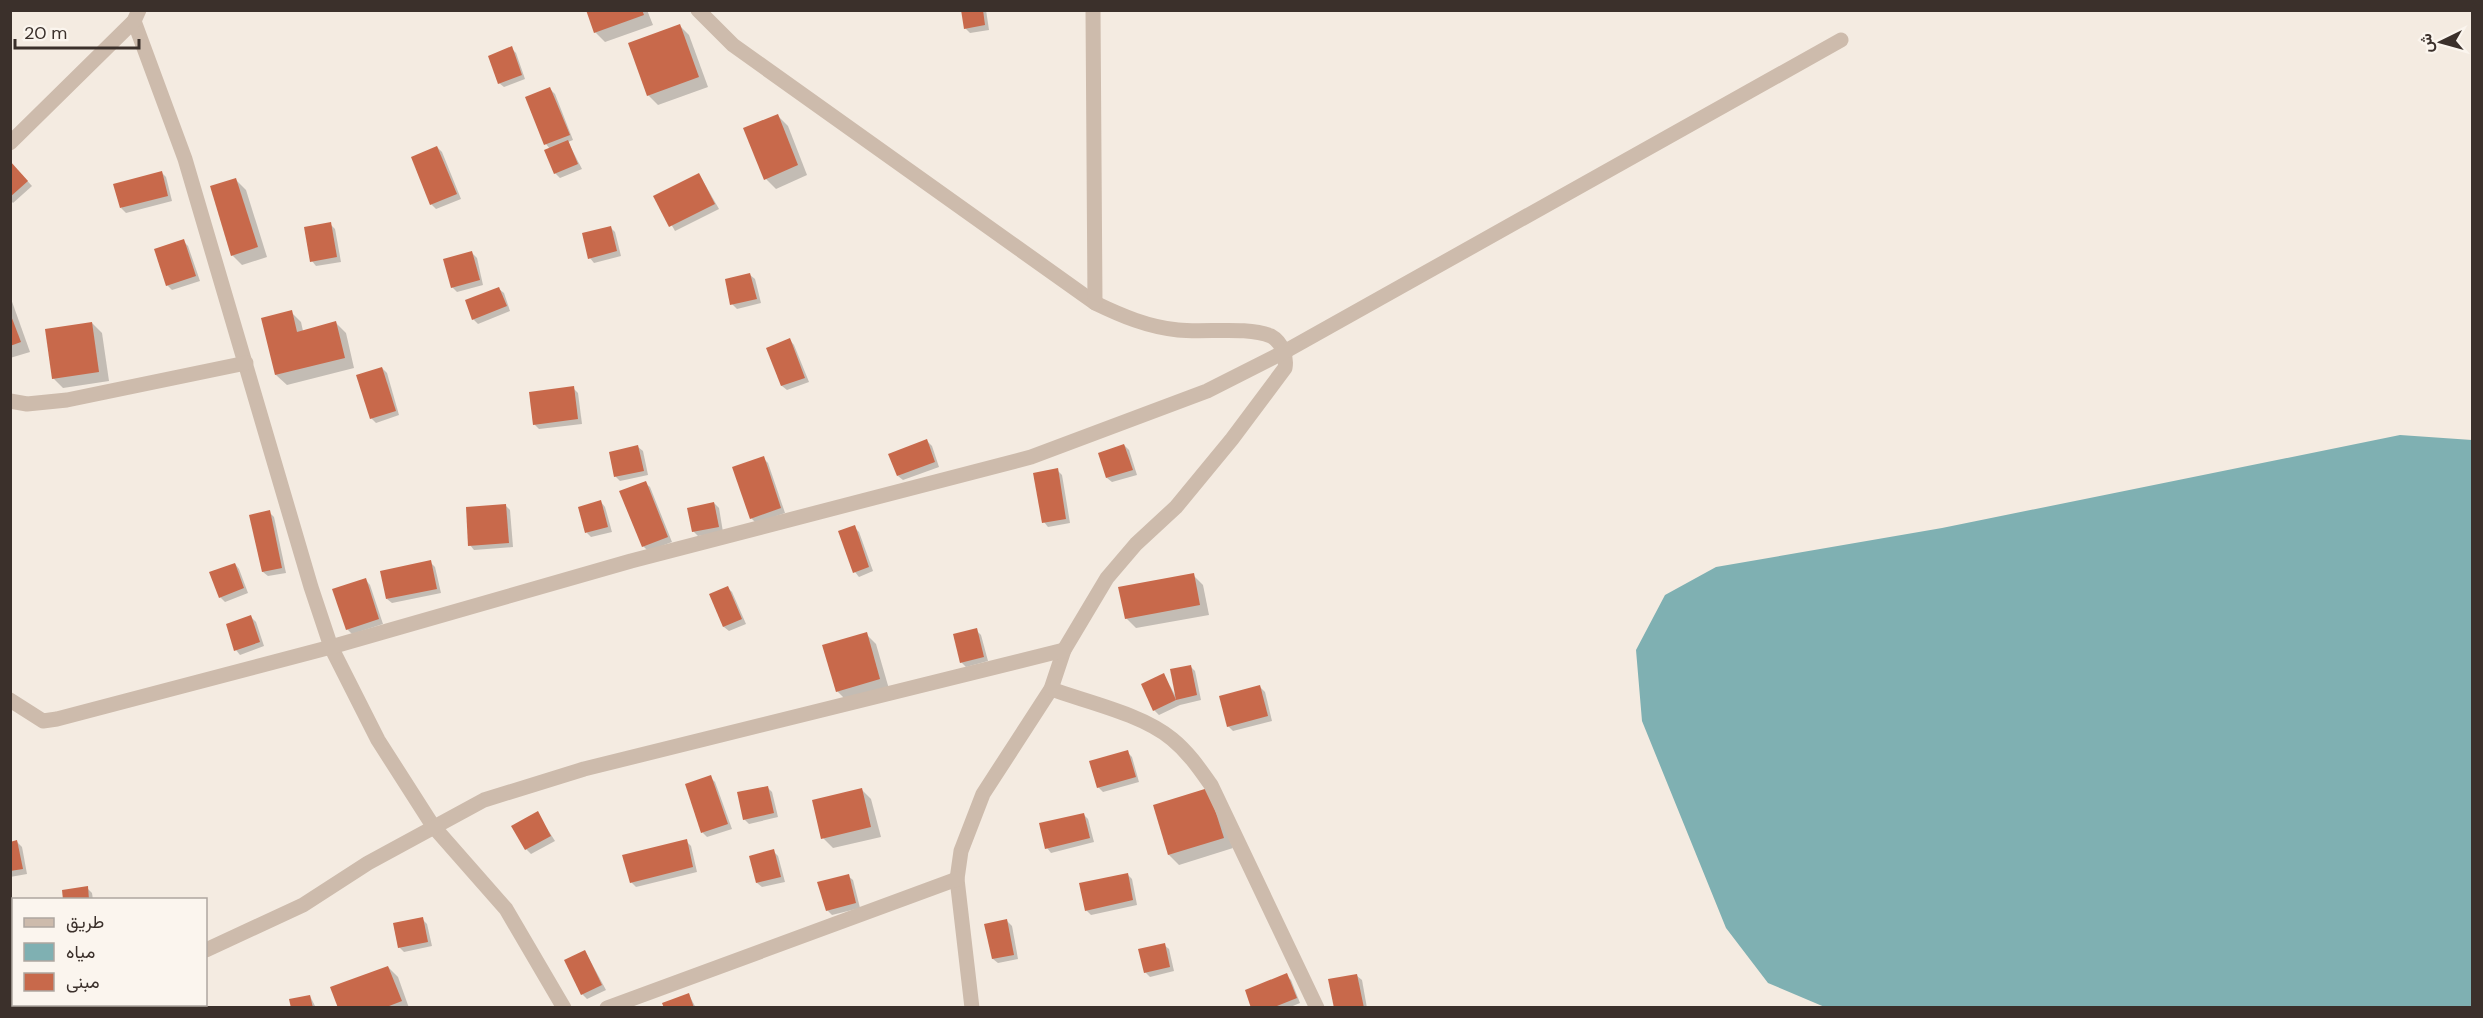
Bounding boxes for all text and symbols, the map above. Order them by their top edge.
scale bar [15,12,140,50]
north arrow [2411,12,2471,72]
text: 20 m [24,21,67,45]
text: ش [2415,33,2438,54]
legend [12,898,207,1006]
text: طريق [66,910,104,934]
text: مياه [66,940,95,964]
text: مبنى [66,970,100,994]

